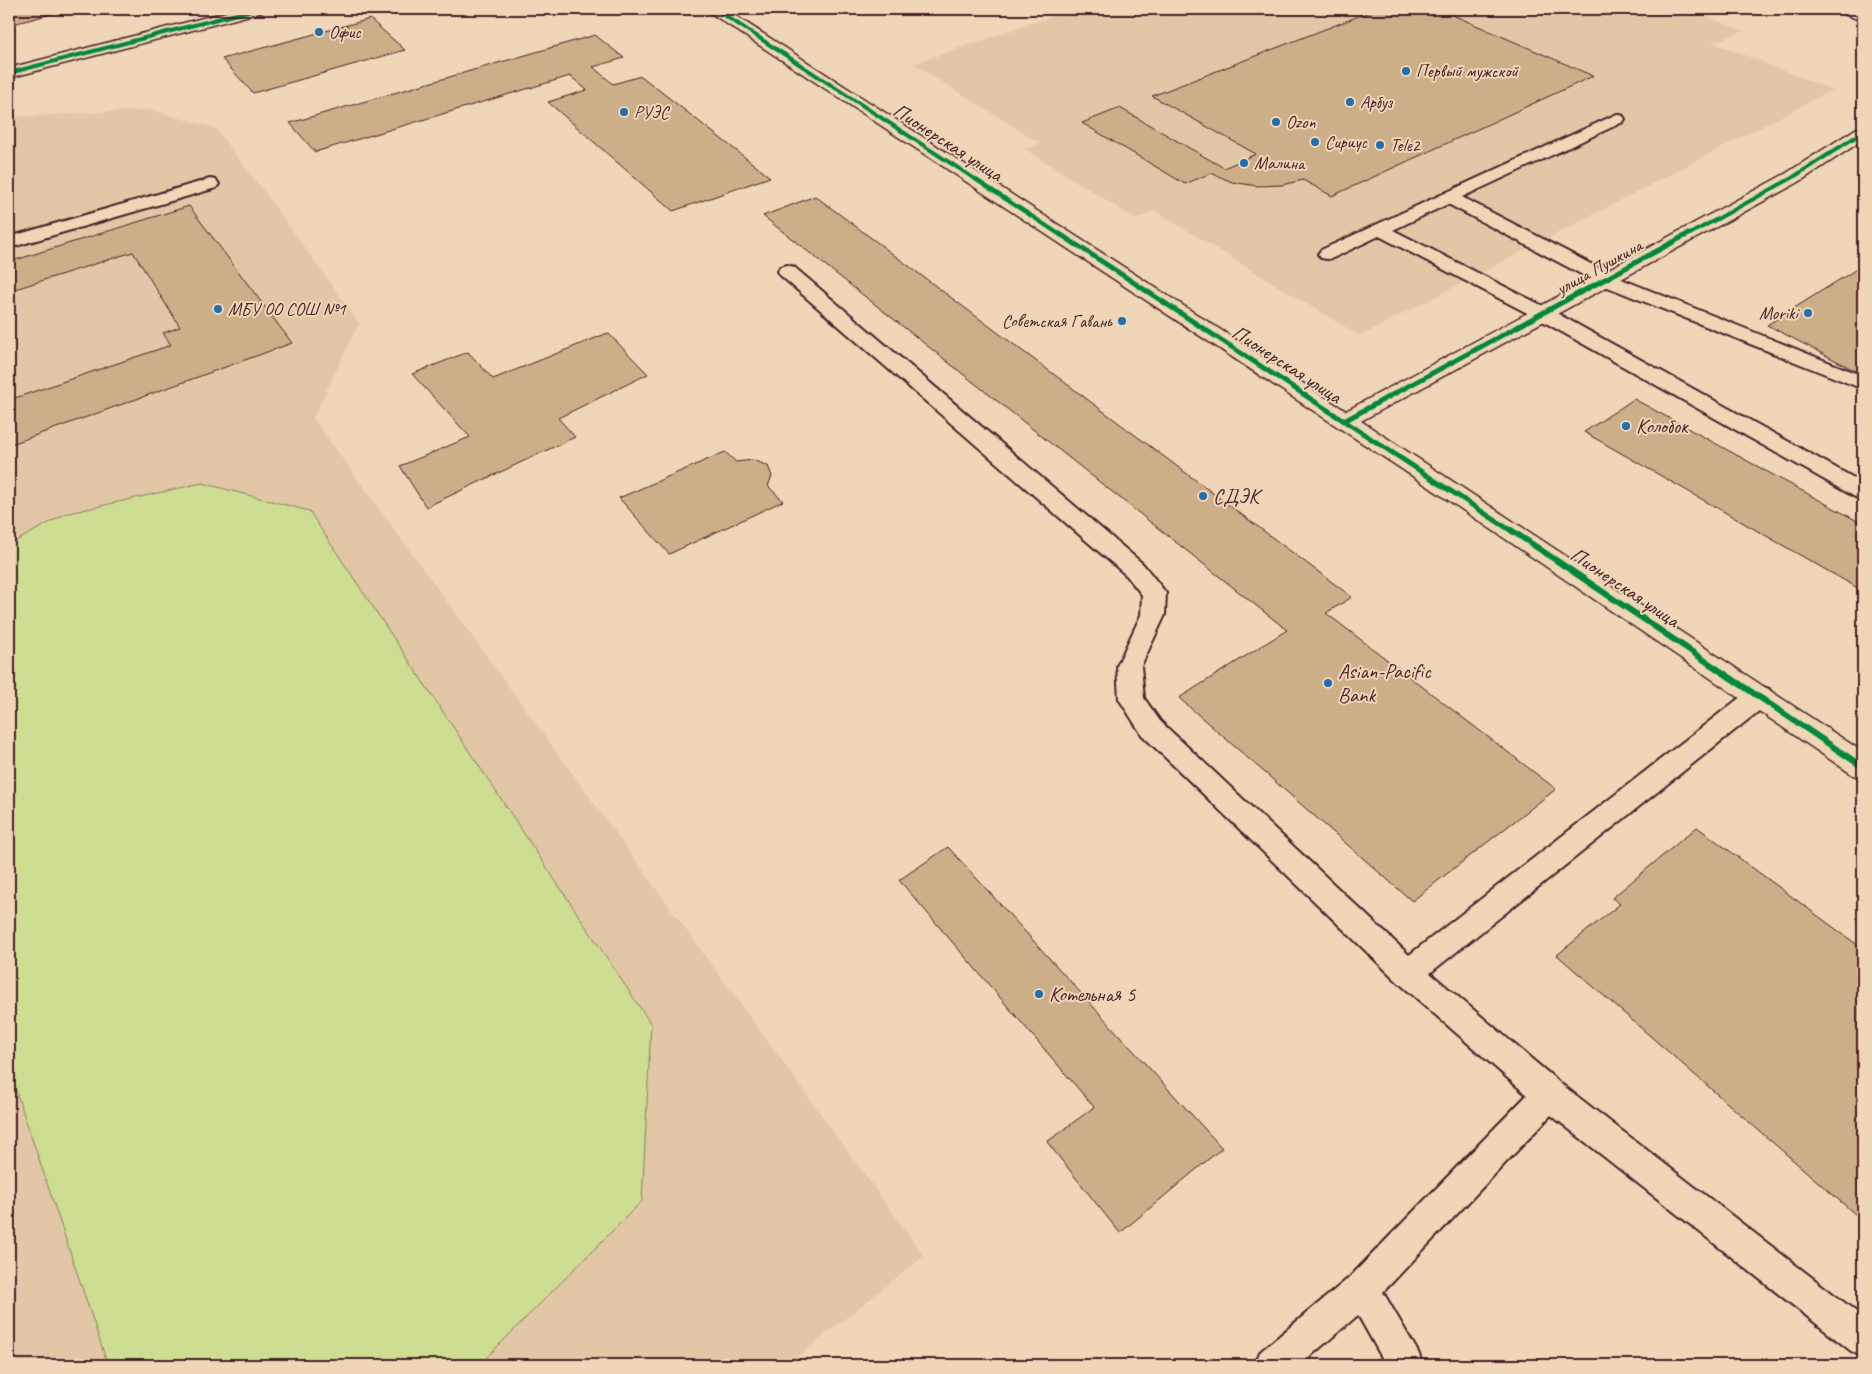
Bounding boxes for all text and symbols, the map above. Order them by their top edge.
place label: Офис [329,21,361,43]
marker: Офис [313,26,325,38]
place label: Первый мужской [1416,60,1520,82]
marker: Первый мужской [1400,65,1412,77]
place label: Арбуз [1360,91,1394,113]
marker: Арбуз [1344,96,1356,108]
street label: Пионерская улица [888,97,1009,188]
place label: РУЭС [634,101,671,123]
marker: РУЭС [618,106,630,118]
place label: Ozon [1286,111,1316,133]
marker: Ozon [1270,116,1282,128]
place label: Сириус [1325,131,1368,153]
place label: Tele2 [1390,134,1422,156]
marker: Сириус [1309,136,1321,148]
marker: Tele2 [1374,139,1386,151]
place label: Малина [1254,152,1306,174]
marker: Малина [1238,157,1250,169]
street label: улица Пушкина [1551,234,1647,300]
place label: МБУ ОО СОШ №1 [228,298,347,320]
place label: Moriki [1759,302,1801,324]
marker: МБУ ОО СОШ №1 [212,303,224,315]
marker: Moriki [1802,307,1814,319]
place label: Советская Гавань [1002,310,1113,332]
marker: Советская Гавань [1116,315,1128,327]
street label: Пионерская улица [1227,319,1348,410]
place label: Колобок [1636,413,1689,439]
marker: Колобок [1620,420,1632,432]
place label: СДЭК [1213,483,1263,509]
marker: СДЭК [1197,490,1209,502]
street label: Пионерская улица [1566,541,1686,634]
place label: Asian-Pacific Bank [1338,658,1432,708]
marker: Asian-Pacific Bank [1322,677,1334,689]
place label: Котельная 5 [1049,981,1137,1007]
marker: Котельная 5 [1033,988,1045,1000]

